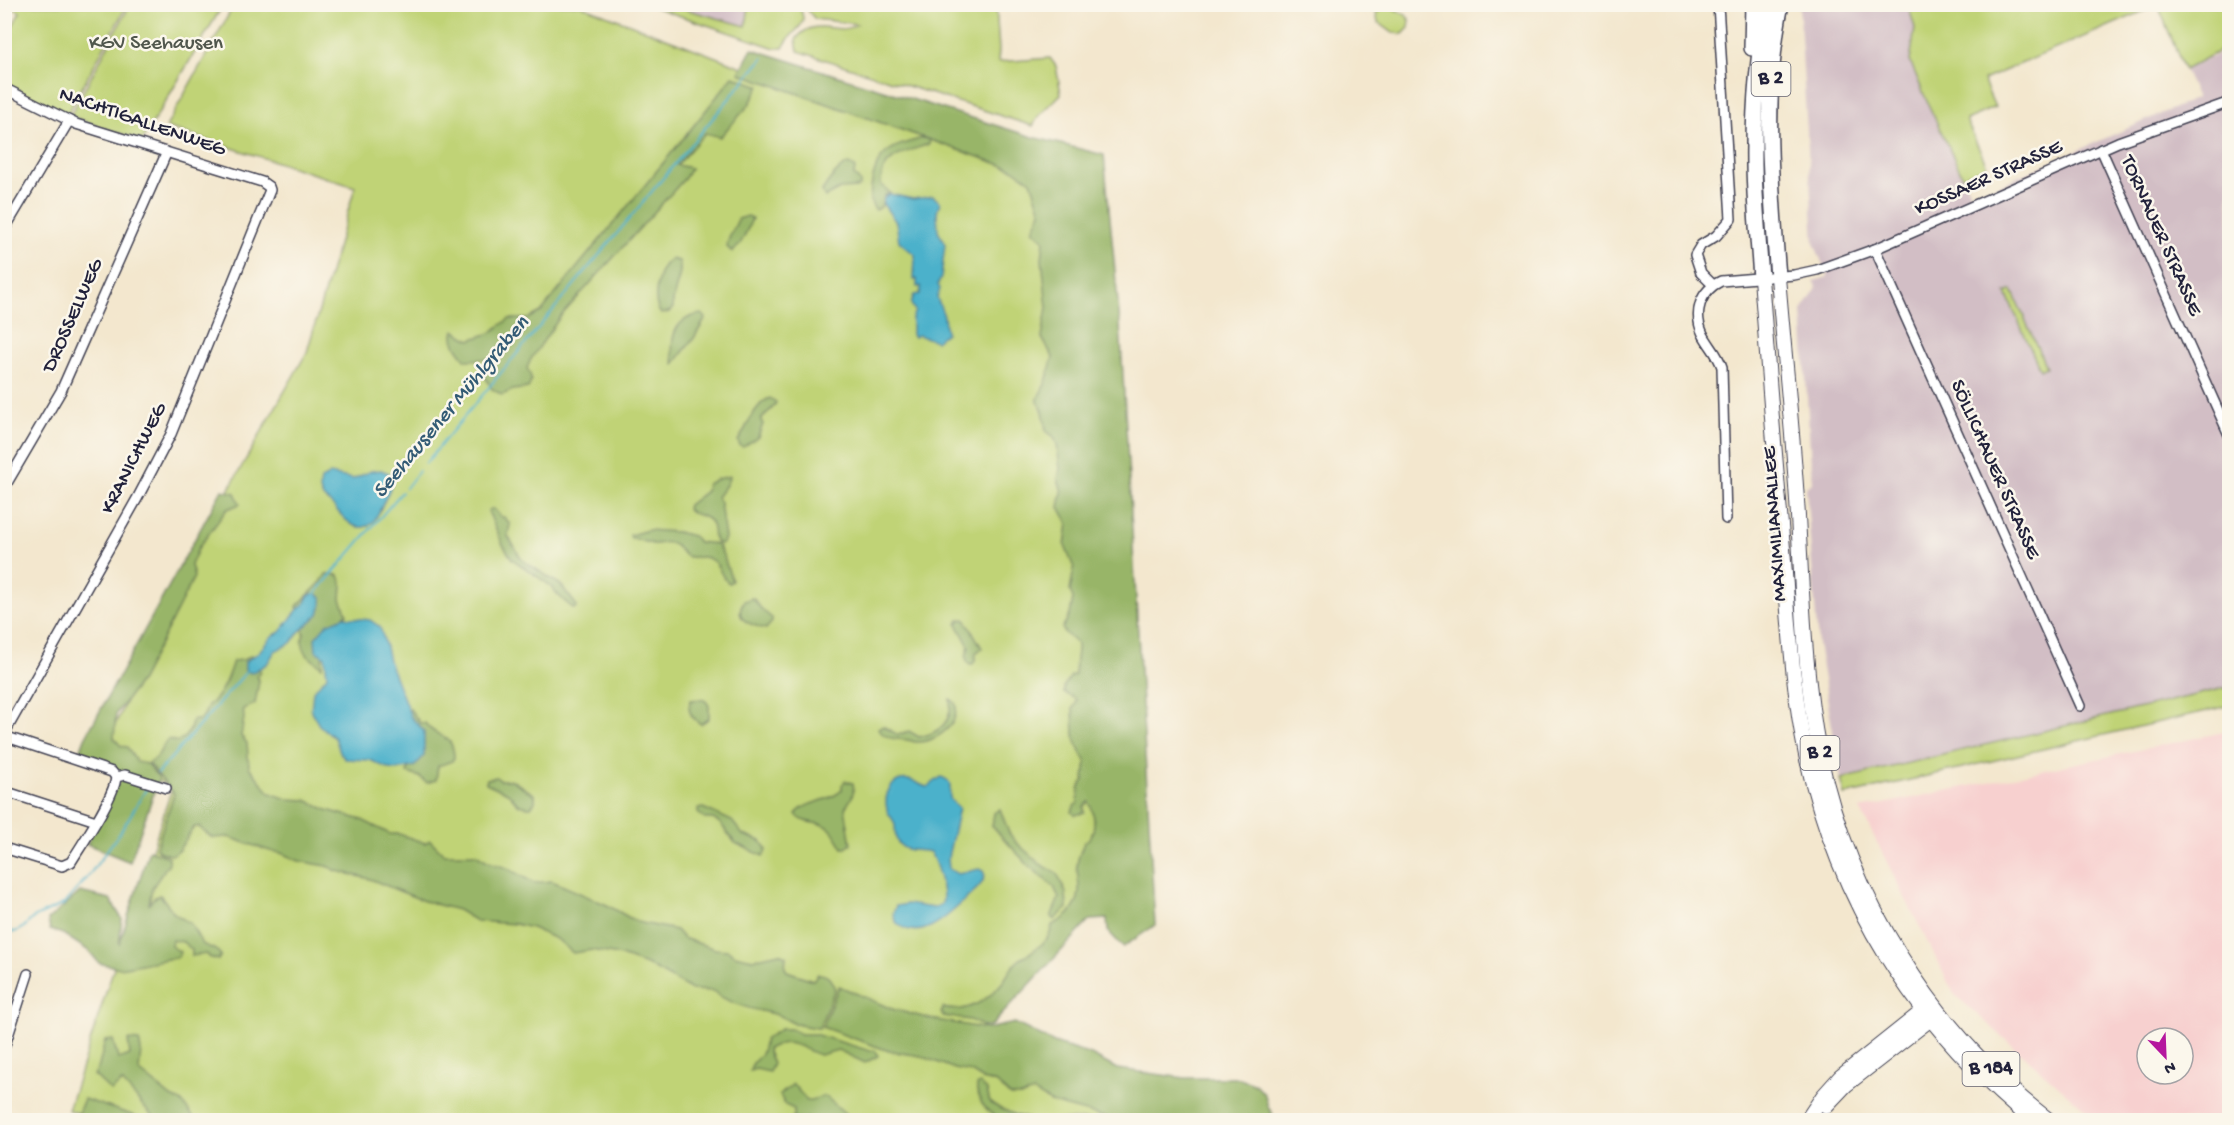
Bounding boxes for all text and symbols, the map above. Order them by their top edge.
park label: KGV Seehausen [89,32,223,57]
road number: B 2 [1752,62,1790,96]
street label: NACHTIGALLENWEG [55,83,229,163]
street label: KOSSAER STRASSE [1911,135,2068,223]
street label: TORNAUER STRASSE [2113,151,2207,321]
street label: DROSSELWEG [37,255,110,379]
water label: Seehausener Mühlgraben [368,311,536,504]
street label: SÖLLICHAUER STRASSE [1943,377,2045,564]
street label: KRANICHWEG [96,399,174,519]
street label: MAXIMILIANALLEE [1758,445,1794,602]
road number: B 2 [1800,736,1840,770]
north arrow [2135,1026,2195,1086]
road number: B 184 [1962,1052,2020,1086]
text: N [2160,1056,2178,1078]

